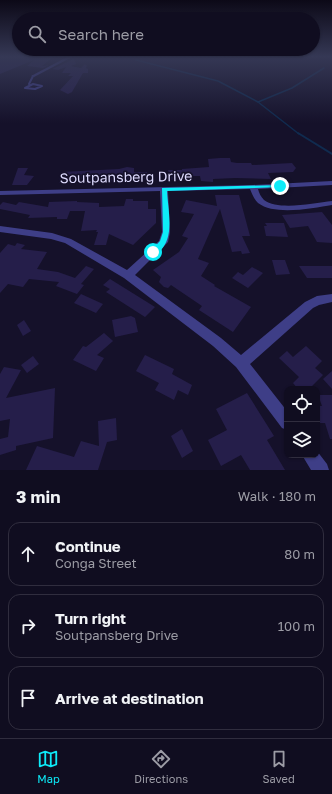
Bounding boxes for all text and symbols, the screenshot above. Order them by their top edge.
search box [12,12,320,56]
icon: search [26,23,48,45]
text: Search here [58,25,144,43]
street label: Soutpansberg Drive [59,167,193,186]
route end [271,177,289,195]
route start [144,243,162,261]
map controls [284,386,320,458]
button: locate [284,386,320,422]
button: layers [284,422,320,458]
text: 3 min [16,486,60,507]
text: Walk · 180 m [238,488,316,504]
text: Continue [55,537,121,555]
icon: ahead [17,543,39,565]
text: 80 m [284,546,315,562]
text: Conga Street [55,555,137,571]
text: Turn right [55,609,126,627]
icon: right [17,615,39,637]
text: 100 m [278,618,315,634]
text: Soutpansberg Drive [55,627,178,643]
icon: arrive [17,687,39,709]
text: Arrive at destination [55,689,204,707]
tab: Map [37,748,60,785]
tab: Directions [134,748,188,785]
tab: Saved [263,748,295,785]

